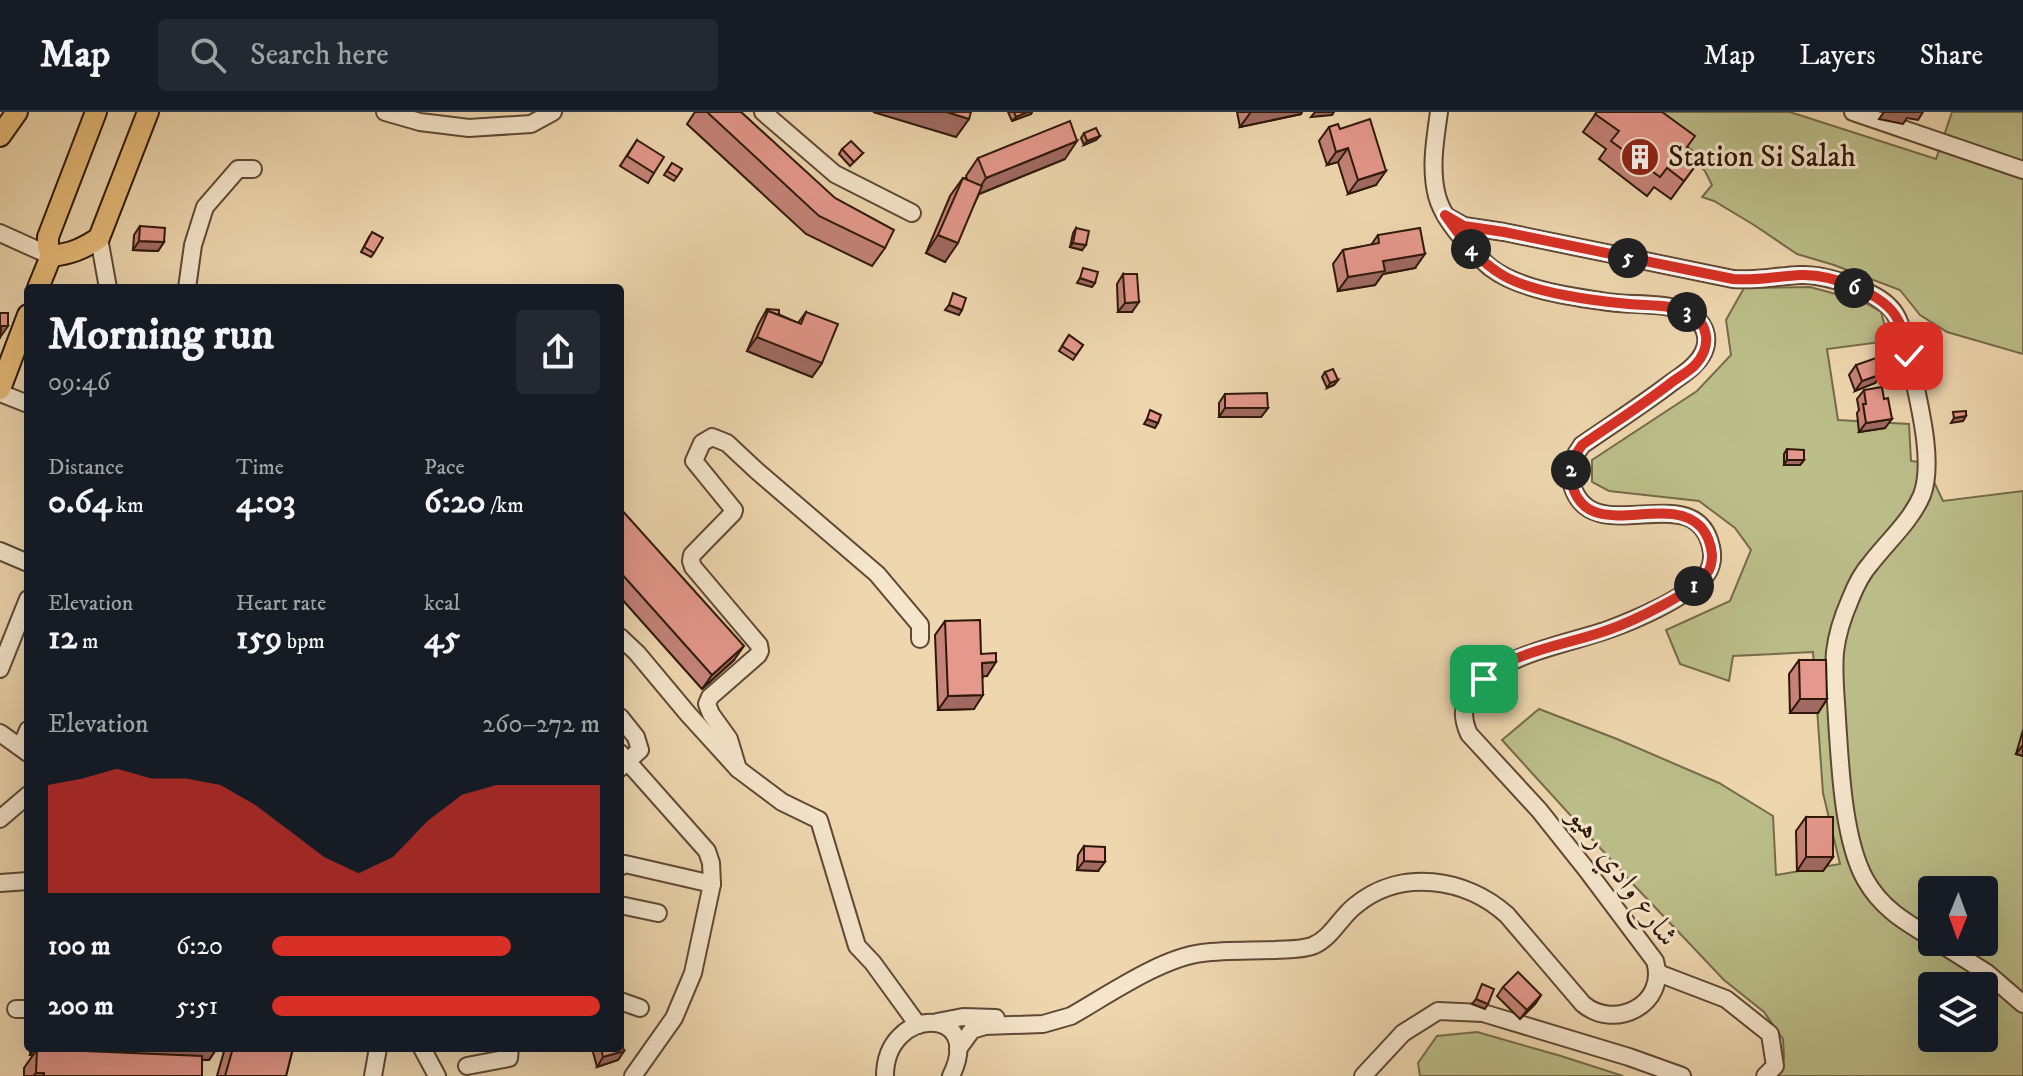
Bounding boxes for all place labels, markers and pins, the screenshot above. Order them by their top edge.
building icon: Station Si Salah [1619,136,1661,178]
place label: Station Si Salah [1668,139,1856,176]
pin: 4 [1451,229,1491,269]
pin: 5 [1608,238,1648,278]
pin: 6 [1834,268,1874,308]
pin: 3 [1667,292,1707,332]
pin [1875,322,1943,390]
pin: 2 [1551,450,1591,490]
pin: 1 [1674,566,1714,606]
pin [1450,645,1518,713]

